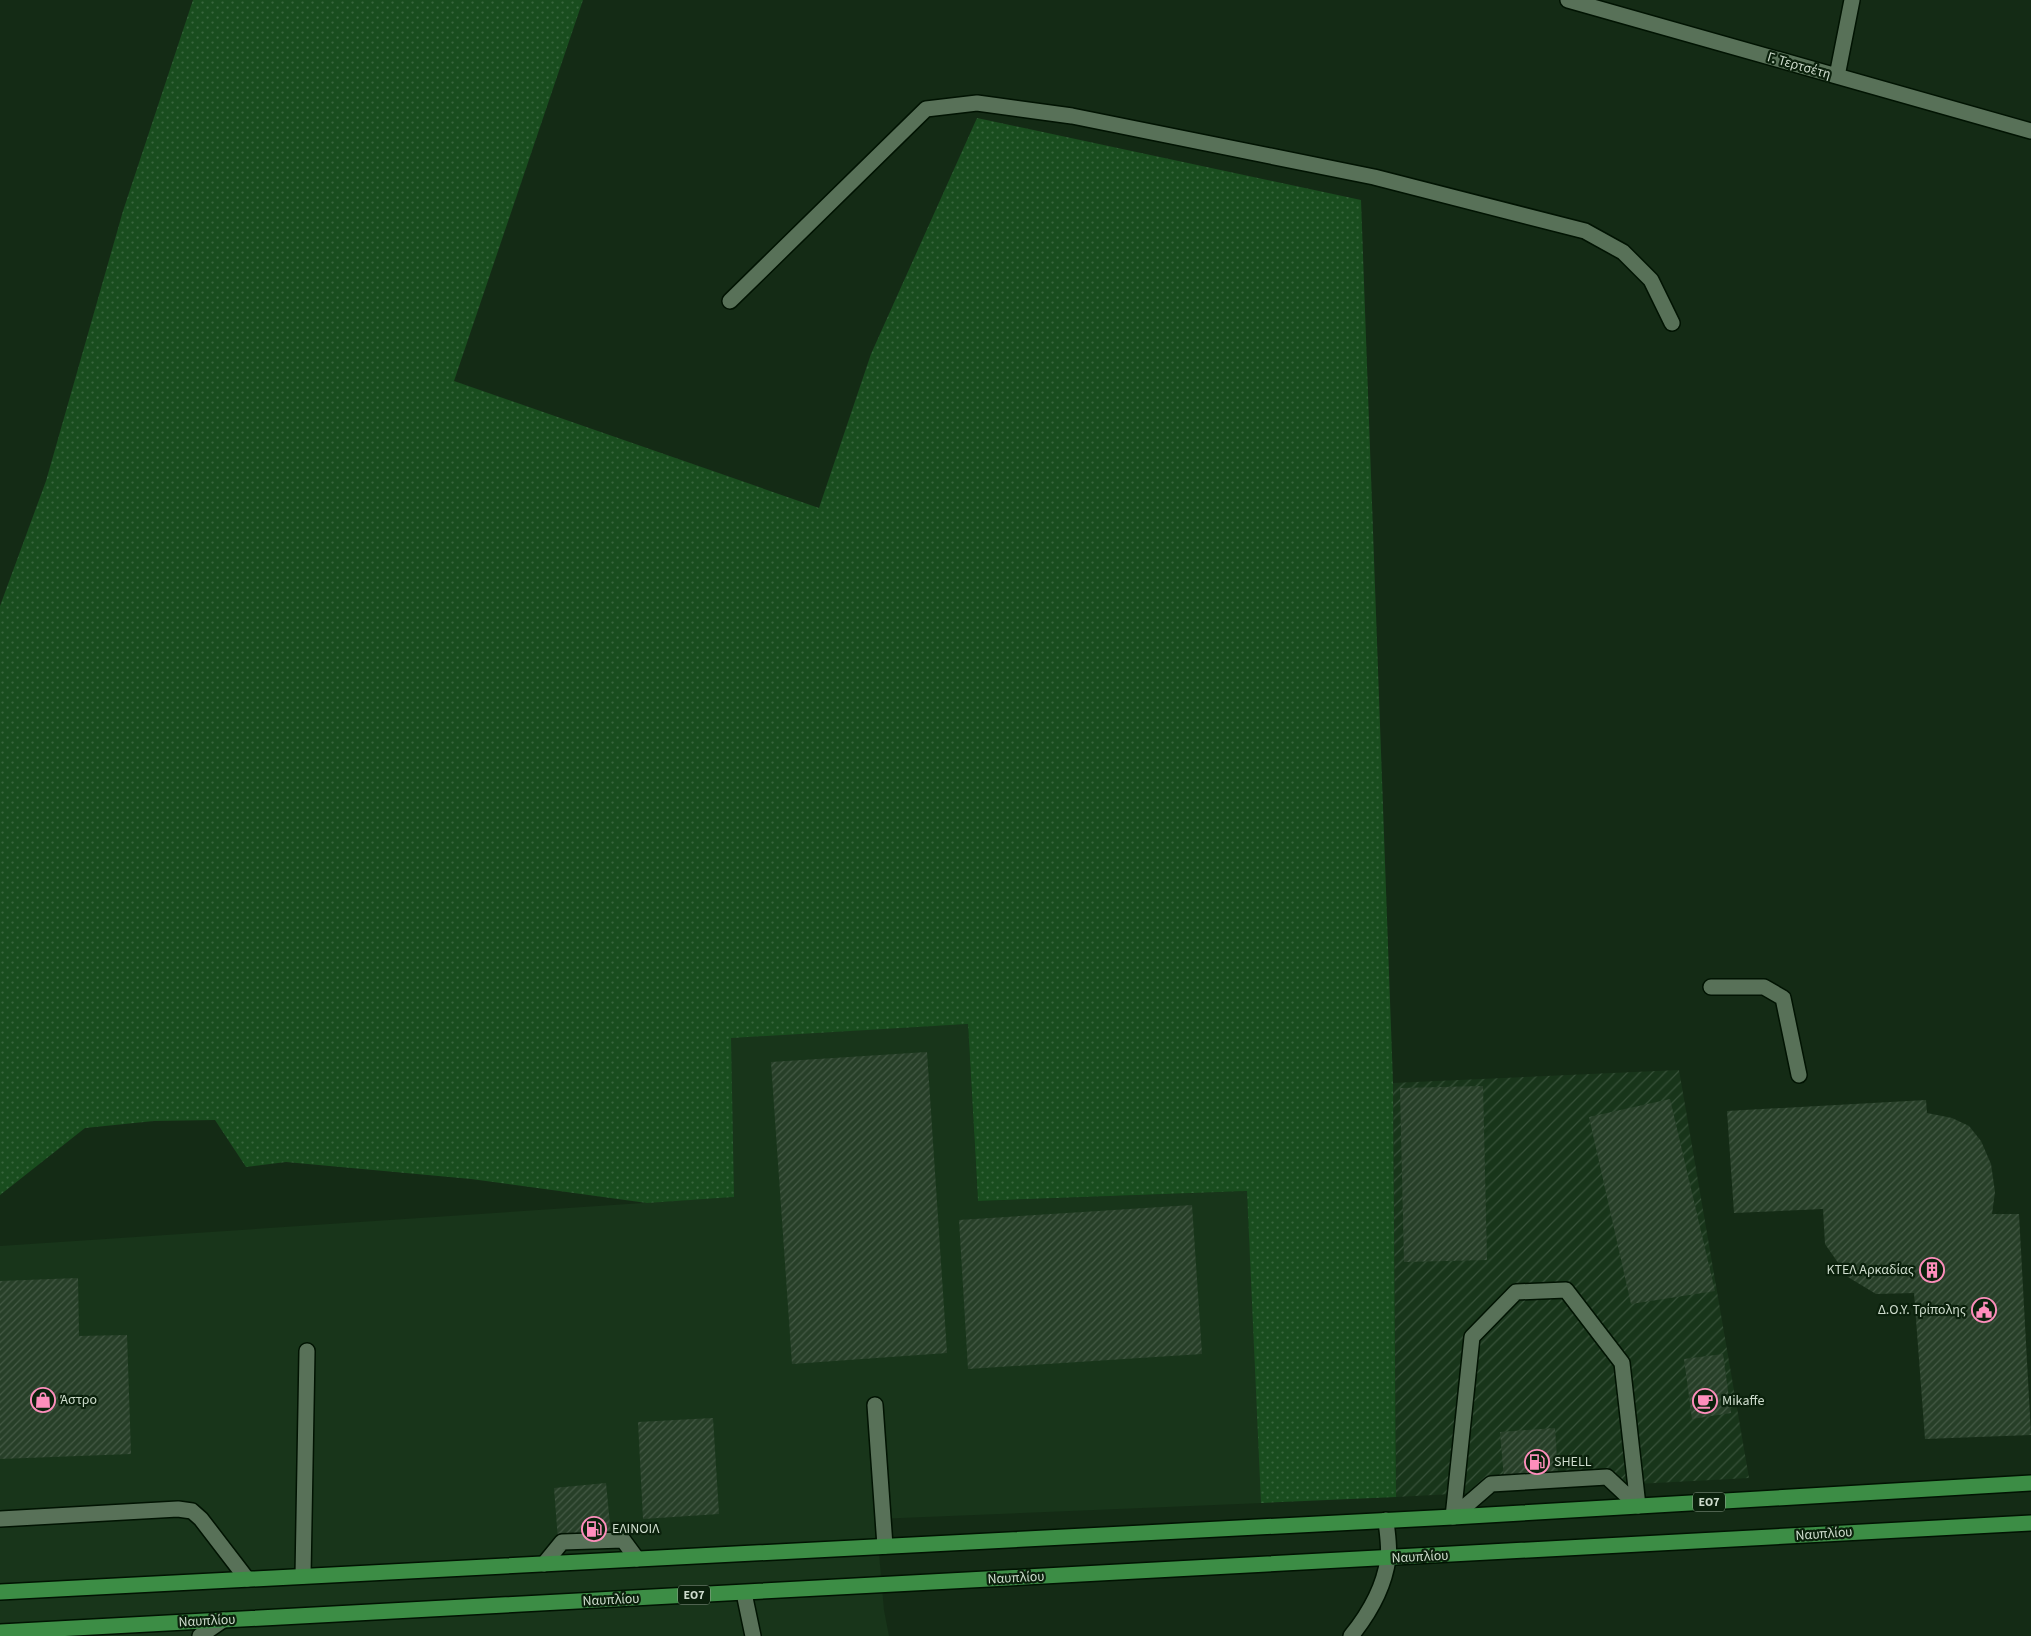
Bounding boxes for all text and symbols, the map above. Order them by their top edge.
street label: Γ. Τερτσέτη [1765,47,1833,85]
building icon: ΚΤΕΛ Αρκαδίας [1919,1257,1945,1283]
place label: ΚΤΕΛ Αρκαδίας [1827,1260,1914,1280]
public building icon: Δ.Ο.Υ. Τρίπολης [1971,1297,1997,1323]
place label: Δ.Ο.Υ. Τρίπολης [1878,1300,1966,1320]
shop icon: Άστρο [30,1387,56,1413]
cafe icon: Mikaffe [1692,1388,1718,1414]
place label: Άστρο [60,1390,97,1410]
place label: Mikaffe [1722,1391,1764,1411]
fuel station icon: SHELL [1524,1449,1550,1475]
place label: SHELL [1554,1452,1592,1472]
road number: ΕΟ7 [1693,1492,1725,1511]
fuel station icon: ΕΛΙΝΟΙΛ [581,1516,607,1542]
place label: ΕΛΙΝΟΙΛ [612,1519,660,1539]
street label: Ναυπλίου [1795,1522,1853,1546]
street label: Ναυπλίου [1391,1546,1449,1568]
street label: Ναυπλίου [987,1567,1045,1589]
road number: ΕΟ7 [678,1586,710,1604]
street label: Ναυπλίου [582,1589,640,1611]
street label: Ναυπλίου [178,1610,236,1632]

